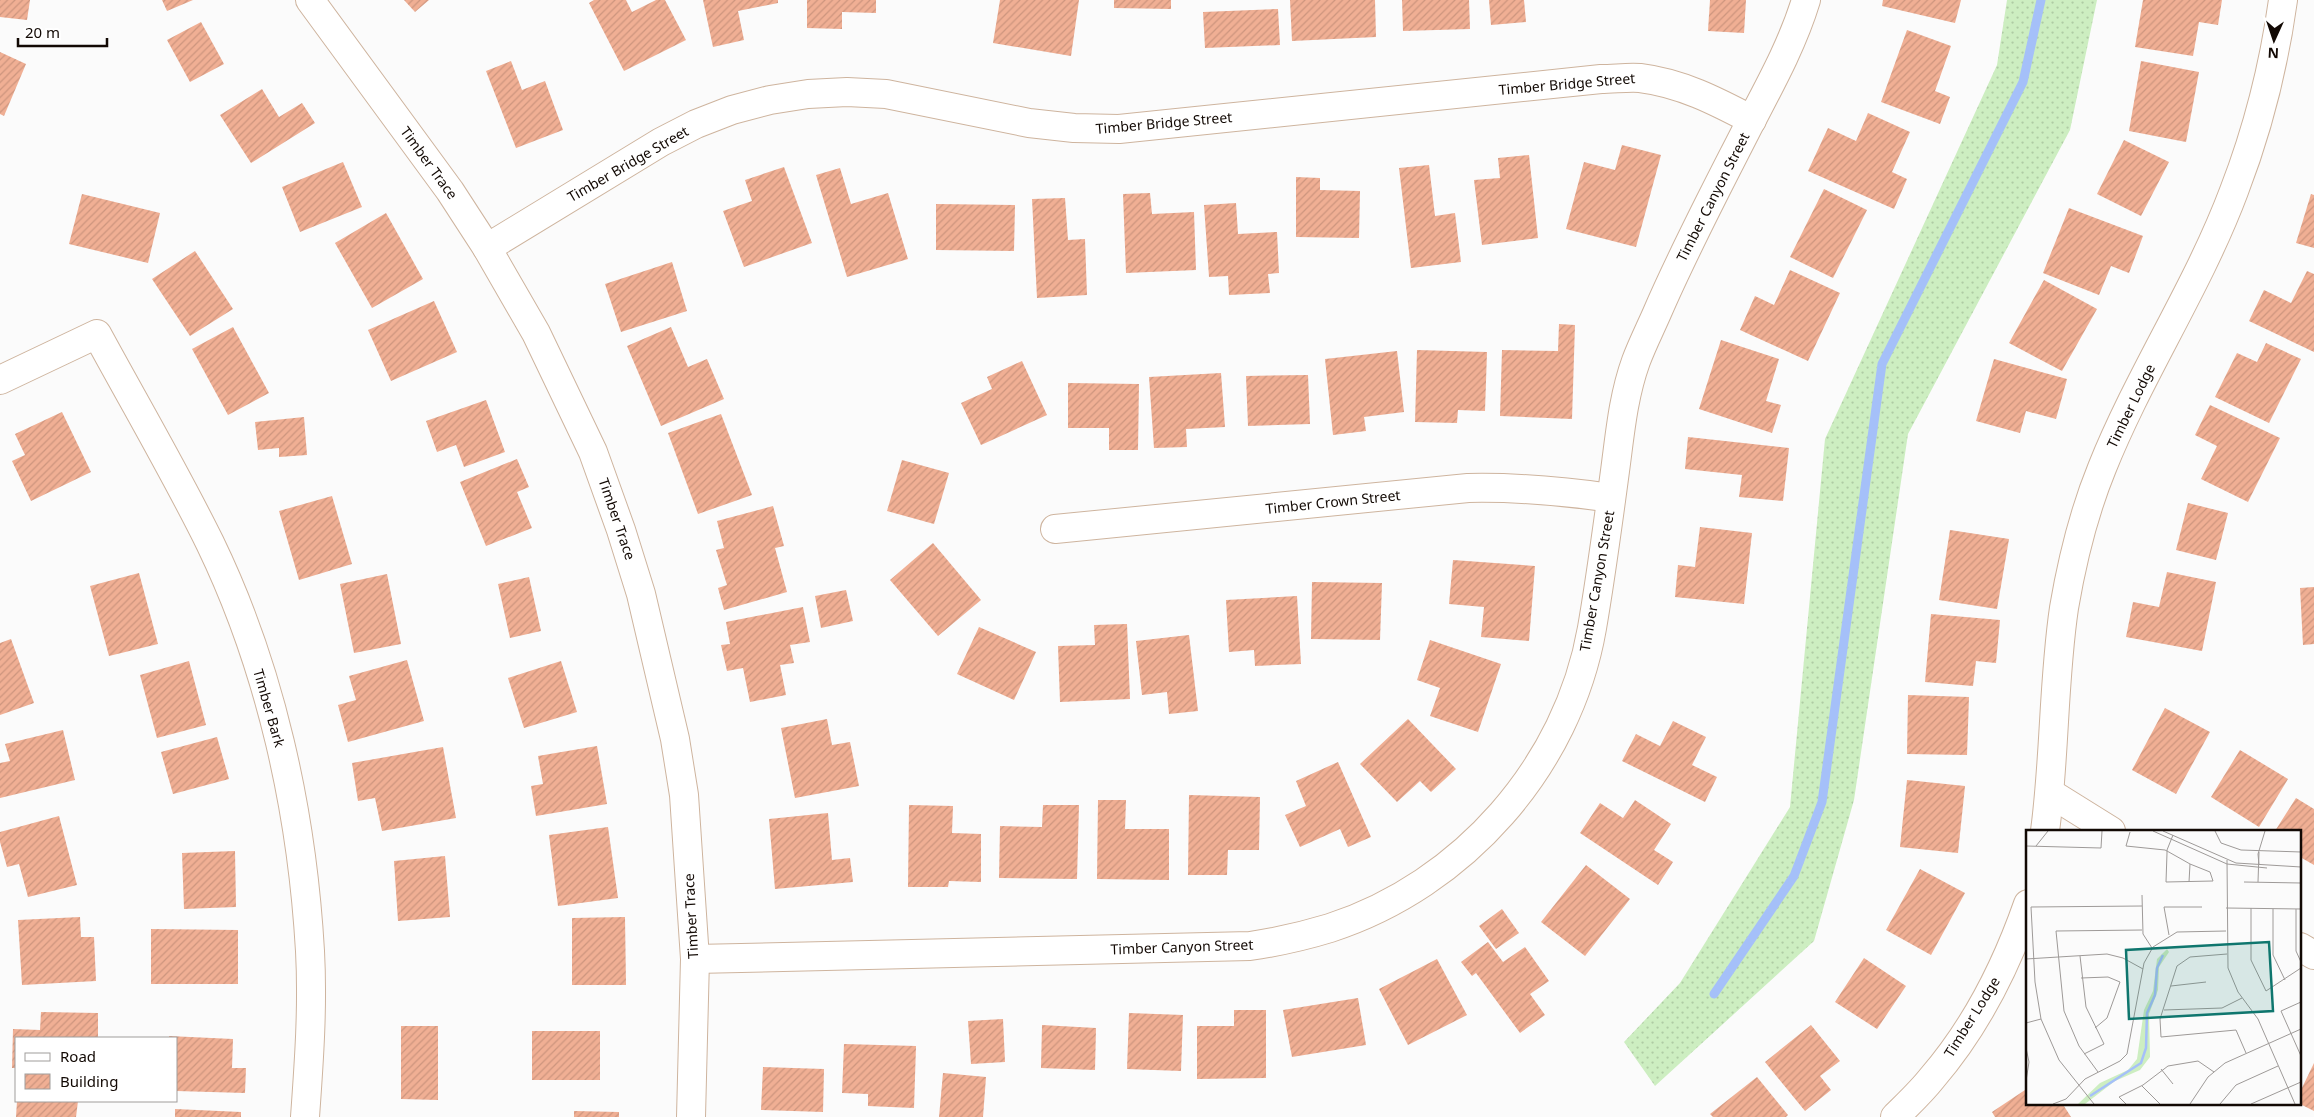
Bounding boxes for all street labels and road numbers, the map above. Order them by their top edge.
street label: Timber Bridge Street [1498,68,1636,99]
street label: Timber Bridge Street [1095,107,1233,138]
street label: Timber Bridge Street [564,121,692,206]
street label: Timber Trace [397,123,462,203]
street label: Timber Canyon Street [1672,129,1753,265]
street label: Timber Lodge [2102,360,2159,451]
street label: Timber Trace [595,475,640,562]
street label: Timber Crown Street [1265,485,1401,518]
street label: Timber Canyon Street [1575,509,1618,653]
street label: Timber Bark [249,666,290,750]
street label: Timber Trace [679,873,702,959]
street label: Timber Canyon Street [1110,935,1254,958]
street label: Timber Lodge [1939,973,2004,1061]

